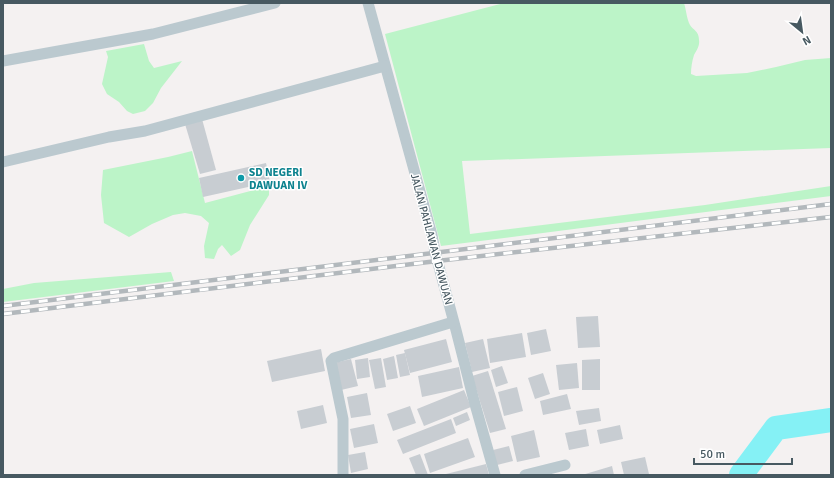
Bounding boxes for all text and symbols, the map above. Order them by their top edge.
north arrow [782,12,822,52]
text: N [800,33,813,48]
place label: SD NEGERI DAWUAN IV [249,166,308,192]
street label: JALAN PAHLAWAN DAWUAN [408,172,455,306]
marker: SD NEGERI DAWUAN IV [236,173,246,183]
scale bar [694,440,792,466]
text: 50 m [700,447,725,462]

